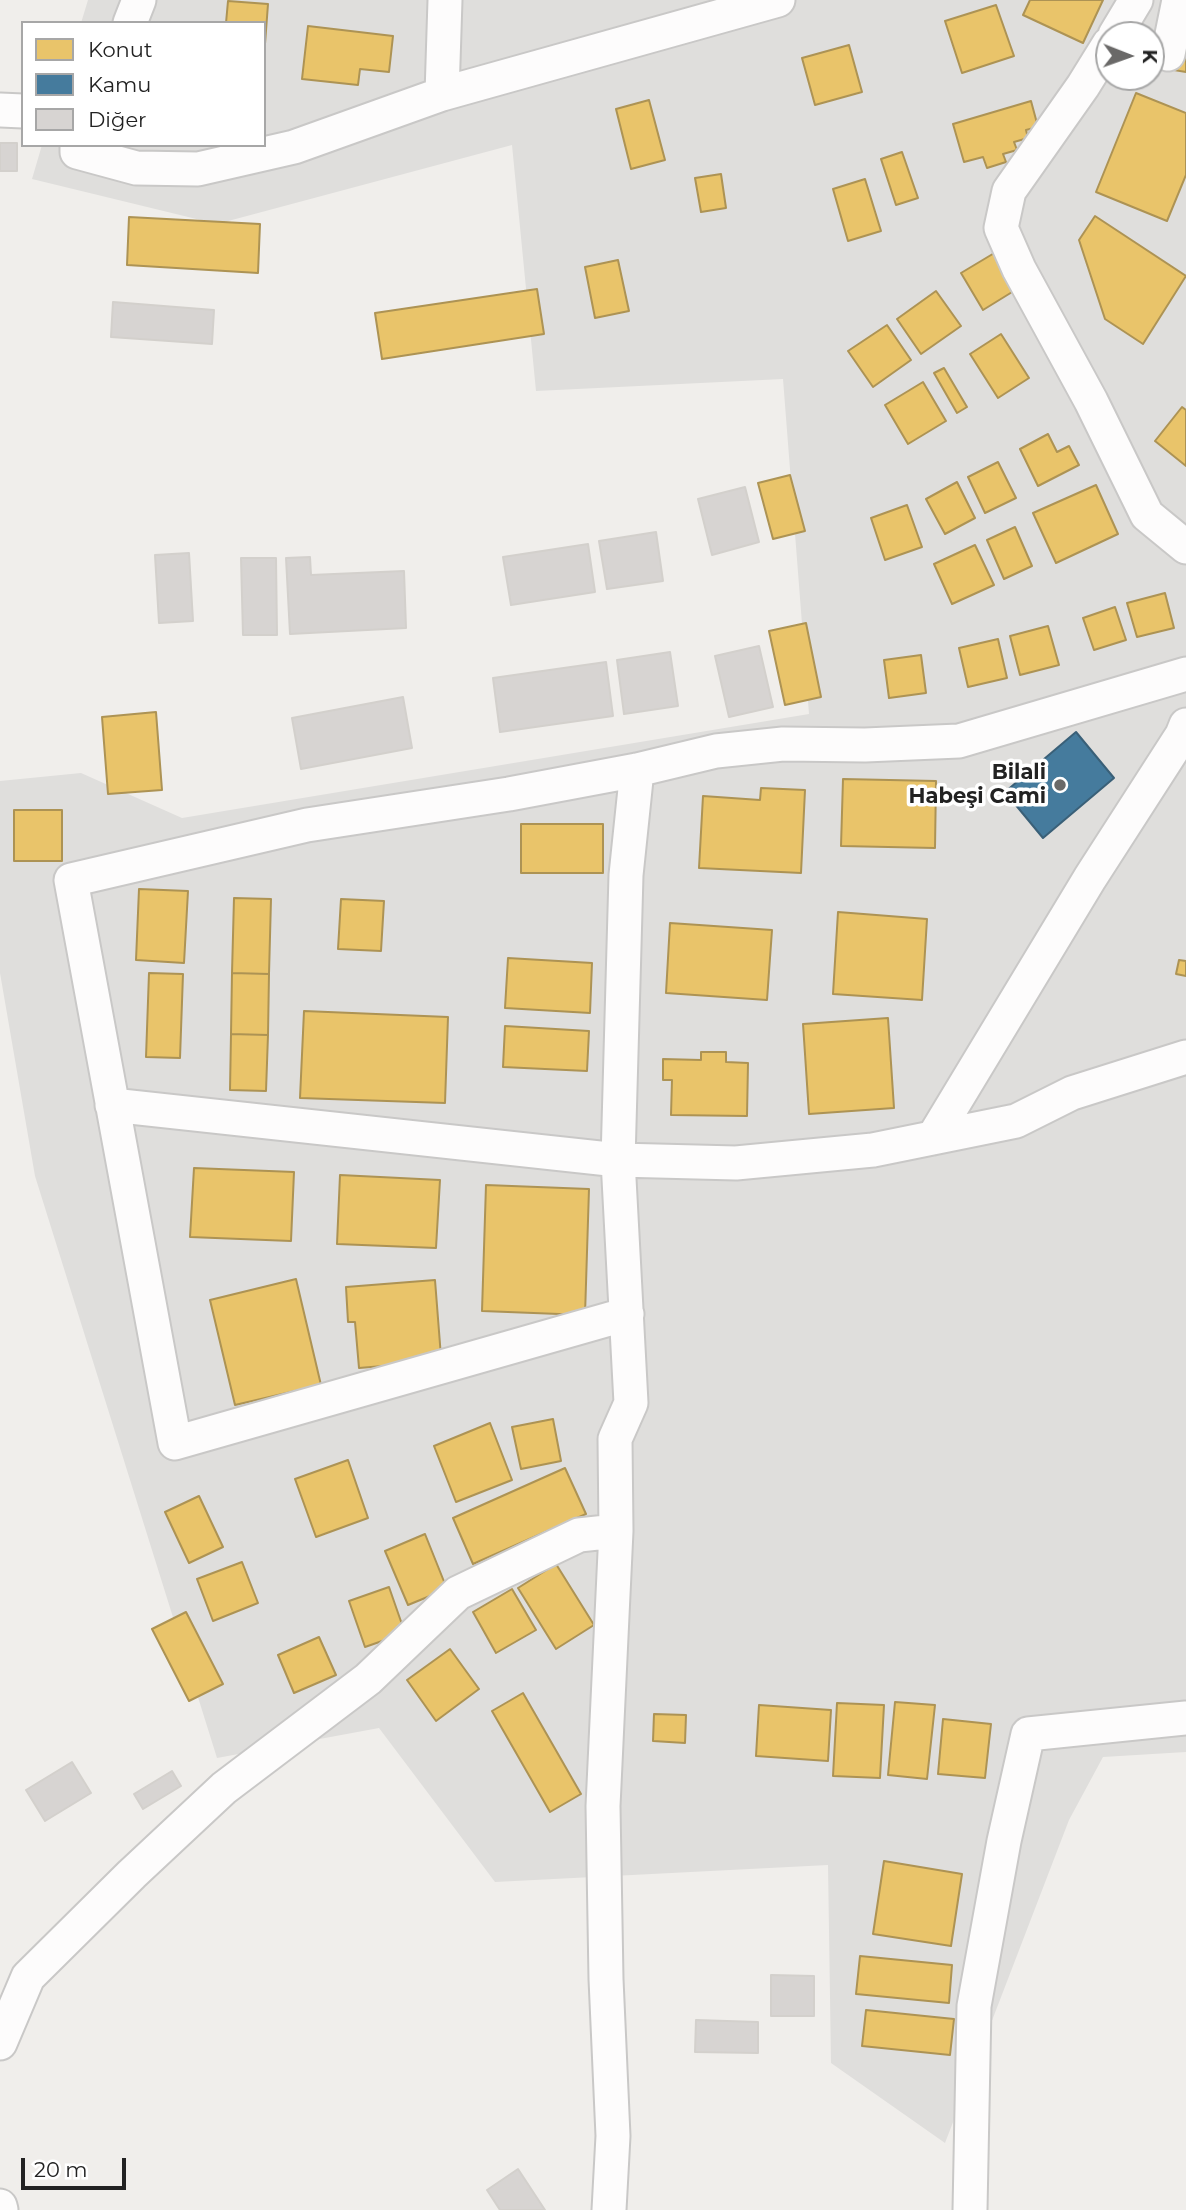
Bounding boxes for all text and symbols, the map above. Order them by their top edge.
legend [21,21,266,147]
north arrow [1095,21,1165,91]
text: Konut [88,37,152,62]
text: K [1138,49,1161,64]
text: Kamu [88,72,151,97]
text: Diğer [88,107,147,132]
place label: Bilali Habeşi Cami [908,760,1046,810]
marker: Bilali Habeşi Cami [1052,777,1068,793]
scale bar [24,2144,130,2188]
text: 20 m [34,2157,88,2182]

